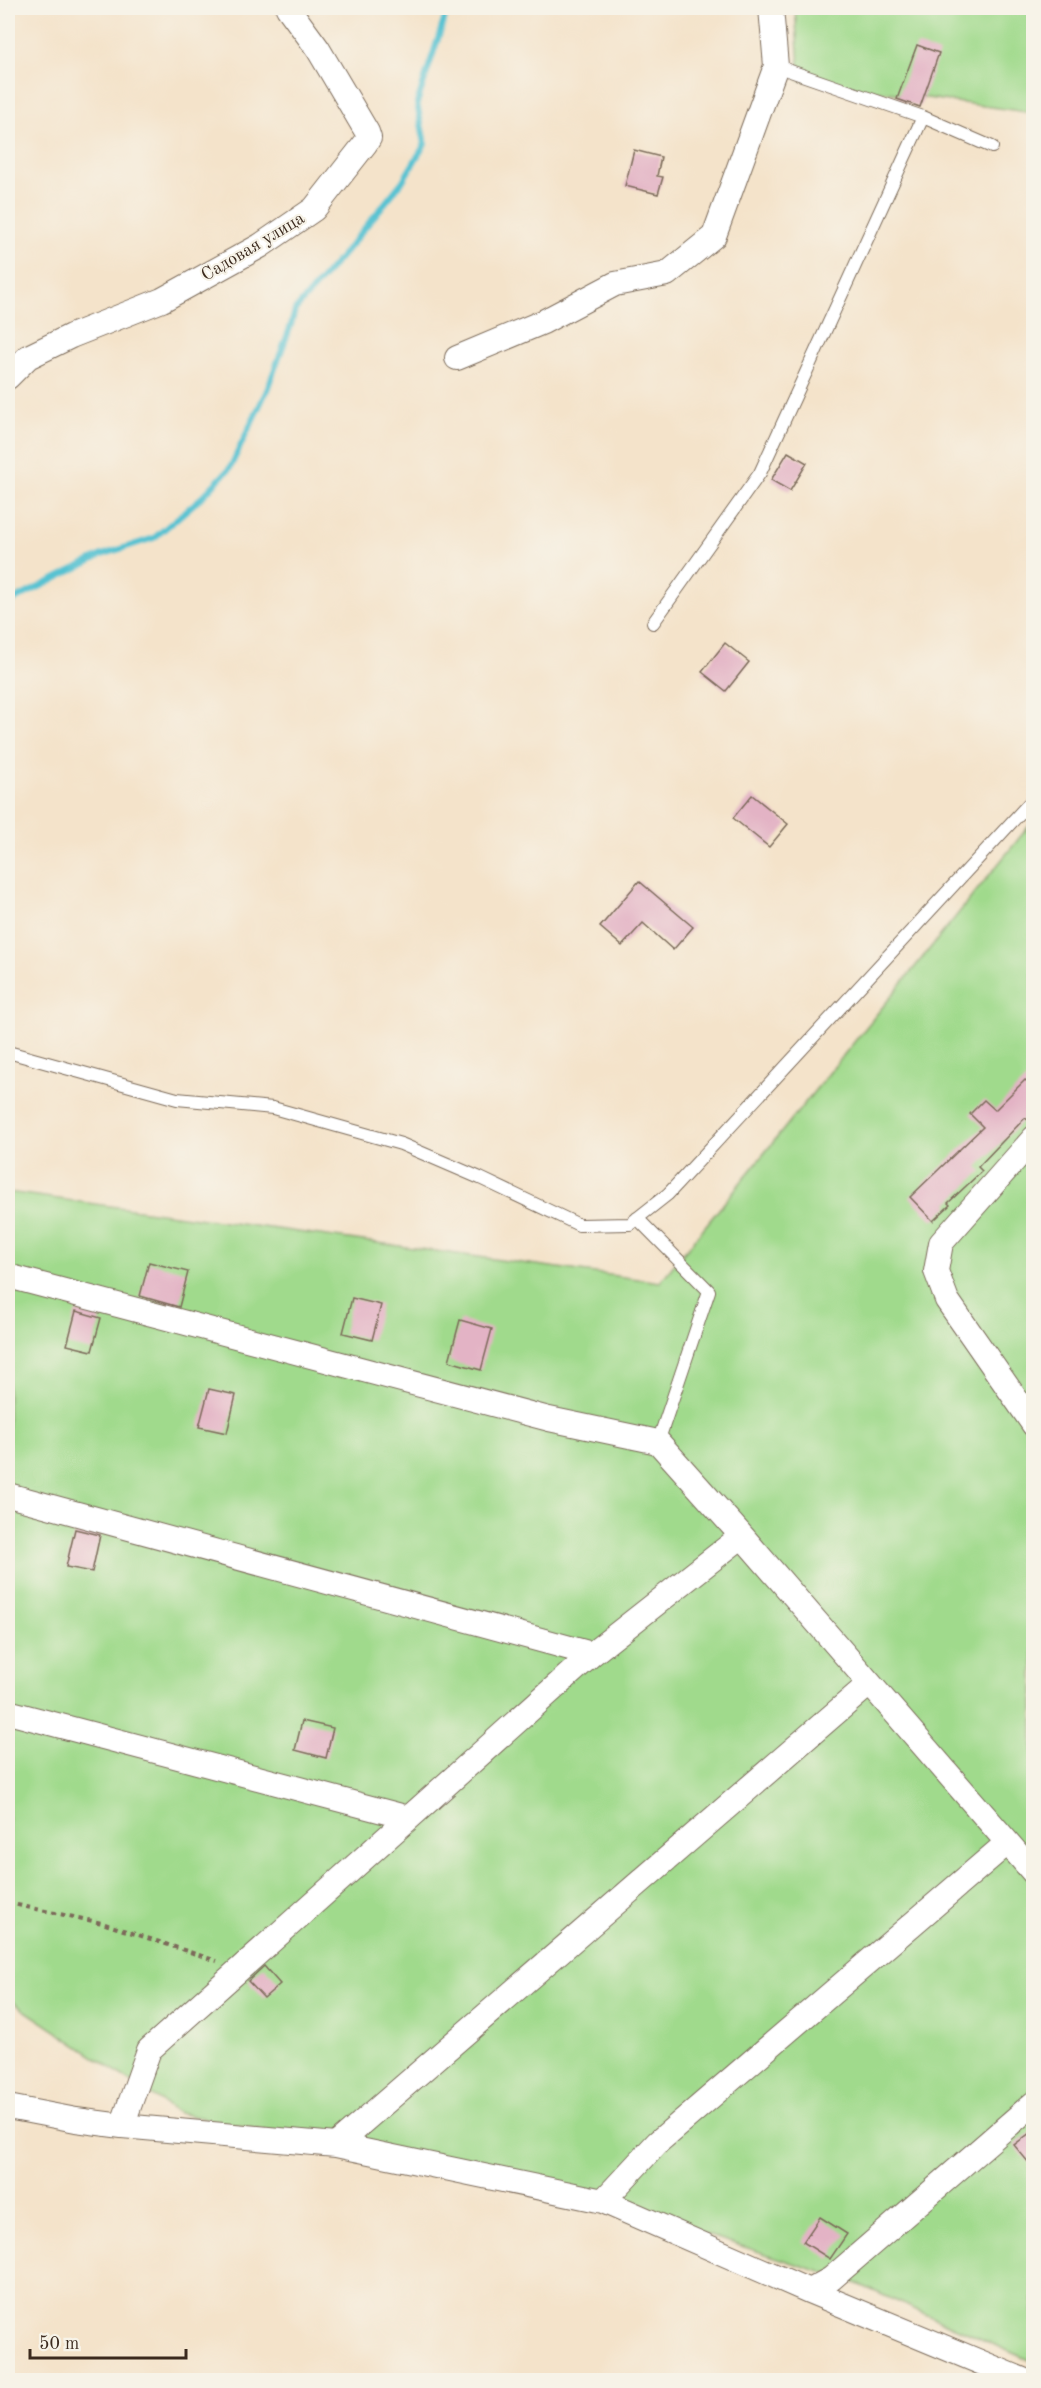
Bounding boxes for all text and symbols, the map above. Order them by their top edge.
street label: Садовая улица [198,209,308,285]
scale bar [30,2322,186,2360]
text: 50 m [39,2335,79,2353]

